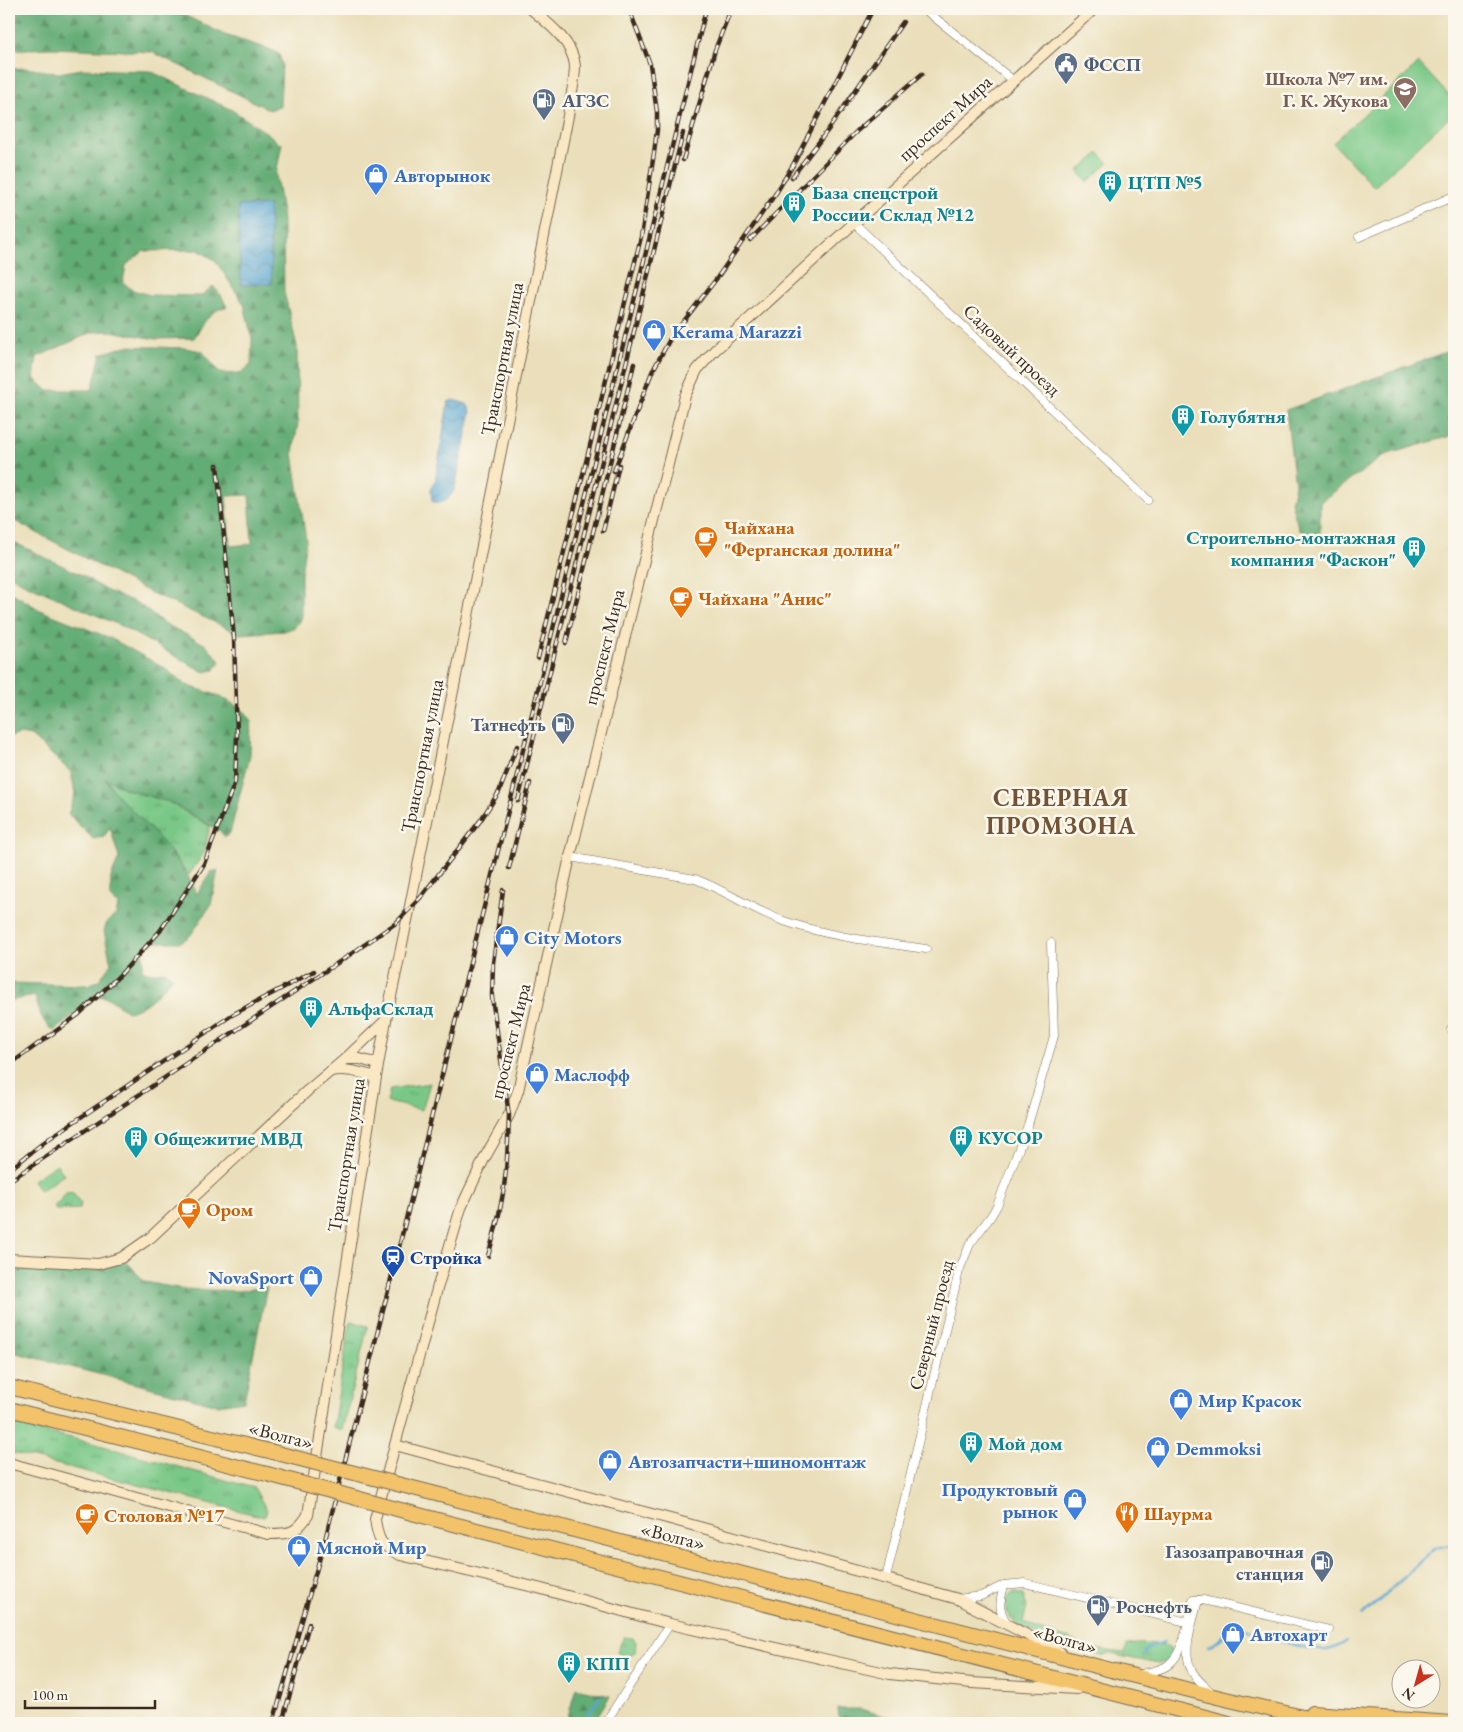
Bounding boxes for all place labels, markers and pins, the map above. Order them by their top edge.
public building icon: ФССП [1053,51,1079,85]
place label: ФССП [1084,52,1141,77]
place label: Школа №7 им. Г. К. Жукова [1265,66,1389,113]
school or university icon: Школа №7 им. Г. К. Жукова [1392,76,1418,110]
fuel station icon: АГЗС [531,87,557,121]
place label: АГЗС [561,88,610,113]
shop icon: Авторынок [363,162,389,196]
place label: Авторынок [393,163,491,188]
building icon: ЦТП №5 [1097,169,1123,203]
place label: ЦТП №5 [1128,170,1203,195]
place label: База спецстрой России. Склад №12 [812,180,974,227]
building icon: База спецстрой России. Склад №12 [781,190,807,224]
shop icon: Kerama Marazzi [641,318,667,352]
place label: Kerama Marazzi [672,319,802,344]
building icon: Голубятня [1170,403,1196,437]
place label: Голубятня [1200,404,1286,429]
place label: Чайхана "Ферганская долина" [724,515,900,562]
cafe icon: Чайхана "Ферганская долина" [693,525,719,559]
place label: Строительно-монтажная компания "Фаскон" [1186,525,1396,572]
building icon: Строительно-монтажная компания "Фаскон" [1401,535,1427,569]
cafe icon: Чайхана "Анис" [668,585,694,619]
place label: Чайхана "Анис" [698,586,832,611]
fuel station icon: Татнефть [550,711,576,745]
place label: Татнефть [470,712,546,737]
shop icon: City Motors [494,924,520,958]
place label: City Motors [524,925,622,950]
building icon: АльфаСклад [298,995,324,1029]
place label: АльфаСклад [327,996,434,1021]
shop icon: Маслофф [524,1061,550,1095]
place label: Маслофф [554,1062,630,1087]
building icon: КУСОР [948,1124,974,1158]
building icon: Общежитие МВД [123,1125,149,1159]
place label: КУСОР [978,1125,1043,1150]
place label: Общежитие МВД [154,1126,303,1151]
cafe icon: Ором [176,1196,202,1230]
place label: Ором [206,1197,253,1222]
station icon: Стройка [380,1244,406,1278]
place label: Стройка [410,1245,482,1270]
shop icon: NovaSport [298,1264,324,1298]
place label: NovaSport [208,1265,294,1290]
shop icon: Мир Красок [1168,1387,1194,1421]
place label: Мир Красок [1198,1388,1302,1413]
building icon: Мой дом [958,1430,984,1464]
place label: Мой дом [988,1431,1063,1456]
shop icon: Demmoksi [1145,1435,1171,1469]
place label: Demmoksi [1176,1436,1262,1461]
shop icon: Автозапчасти+шиномонтаж [597,1448,623,1482]
place label: Автозапчасти+шиномонтаж [627,1449,867,1474]
place label: Продуктовый рынок [942,1477,1058,1524]
shop icon: Продуктовый рынок [1062,1487,1088,1521]
restaurant icon: Шаурма [1114,1500,1140,1534]
place label: Шаурма [1144,1501,1213,1526]
cafe icon: Столовая №17 [74,1502,100,1536]
place label: Столовая №17 [104,1503,225,1528]
shop icon: Мясной Мир [286,1534,312,1568]
place label: Мясной Мир [316,1535,427,1560]
place label: Газозаправочная станция [1165,1539,1304,1586]
fuel station icon: Газозаправочная станция [1309,1549,1335,1583]
fuel station icon: Роснефть [1085,1593,1111,1627]
place label: Роснефть [1116,1594,1192,1619]
shop icon: Автохарт [1220,1621,1246,1655]
place label: Автохарт [1249,1622,1328,1647]
building icon: КПП [556,1650,582,1684]
place label: КПП [586,1651,629,1676]

